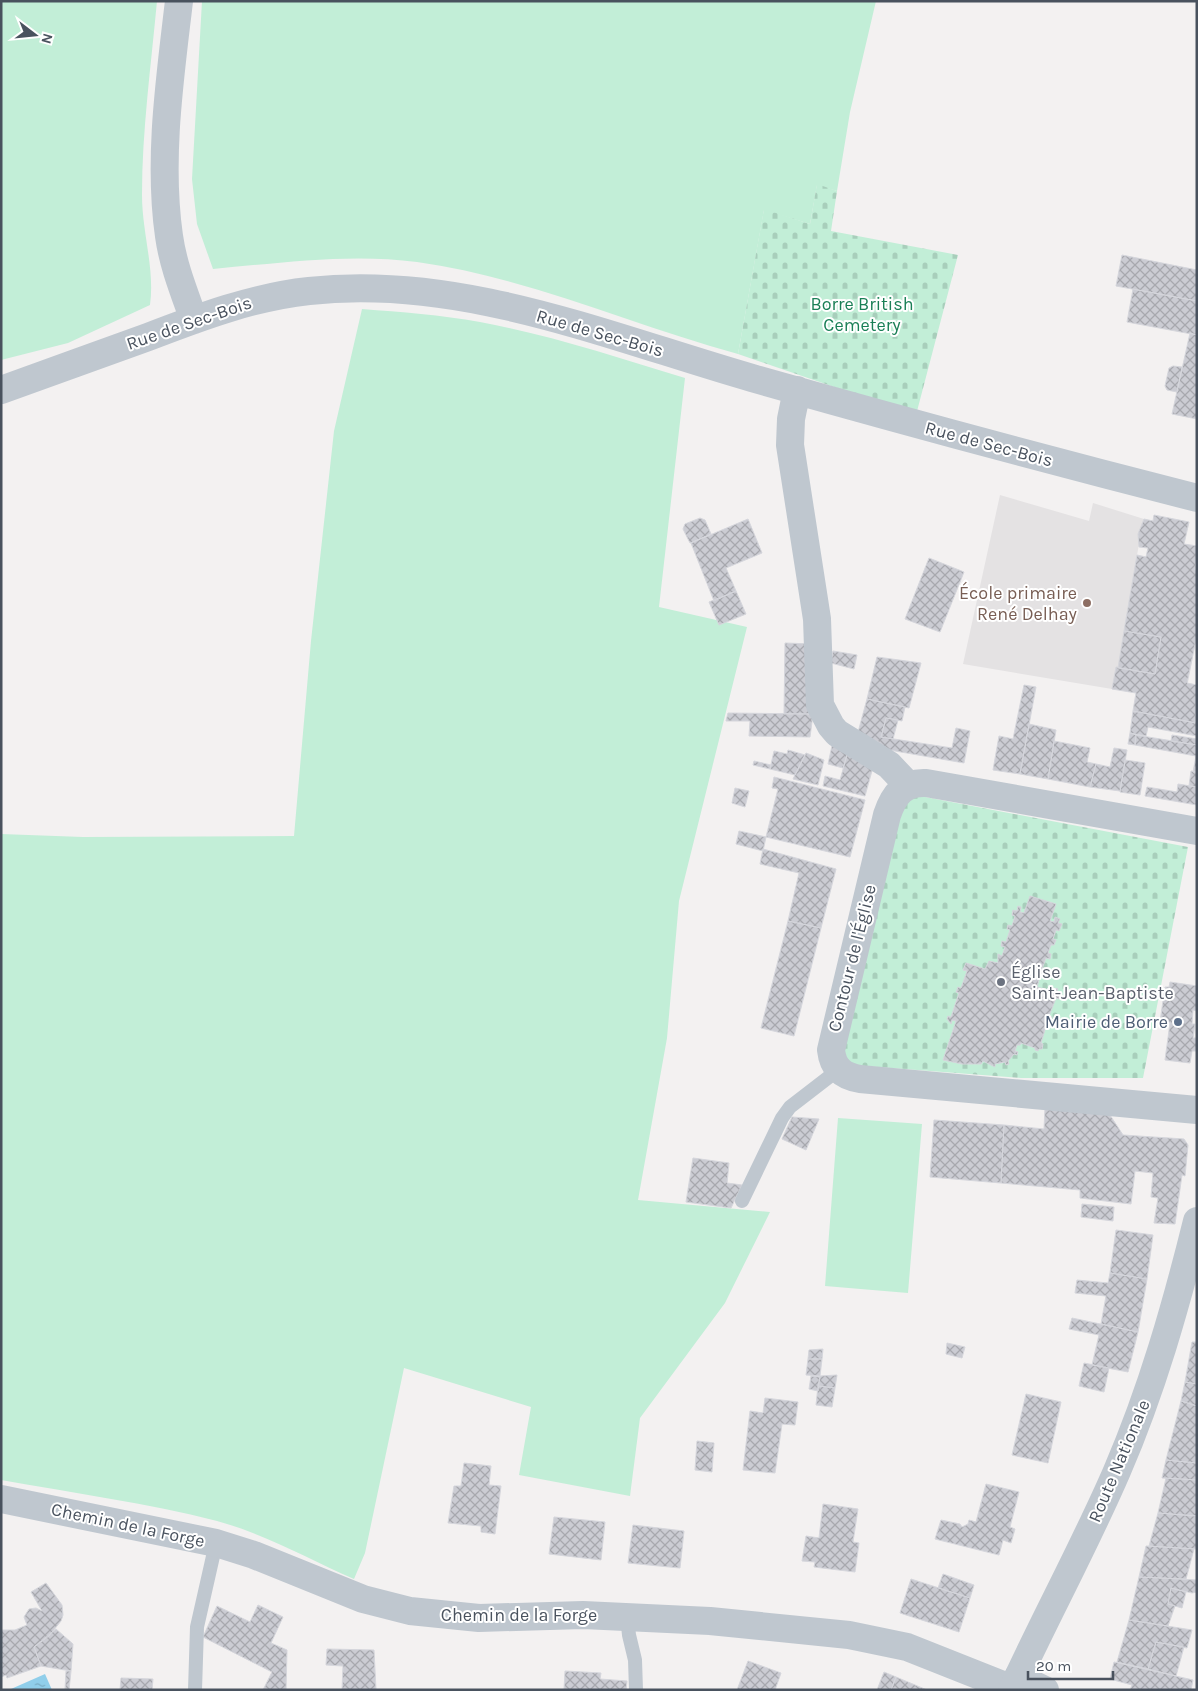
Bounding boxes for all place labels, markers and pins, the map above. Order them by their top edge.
place label: École primaire René Delhay [959,581,1078,625]
marker: École primaire René Delhay [1081,597,1093,609]
place label: Église Saint-Jean-Baptiste [1011,960,1174,1004]
marker: Église Saint-Jean-Baptiste [995,976,1007,988]
place label: Mairie de Borre [1045,1011,1168,1033]
marker: Mairie de Borre [1172,1016,1184,1028]

